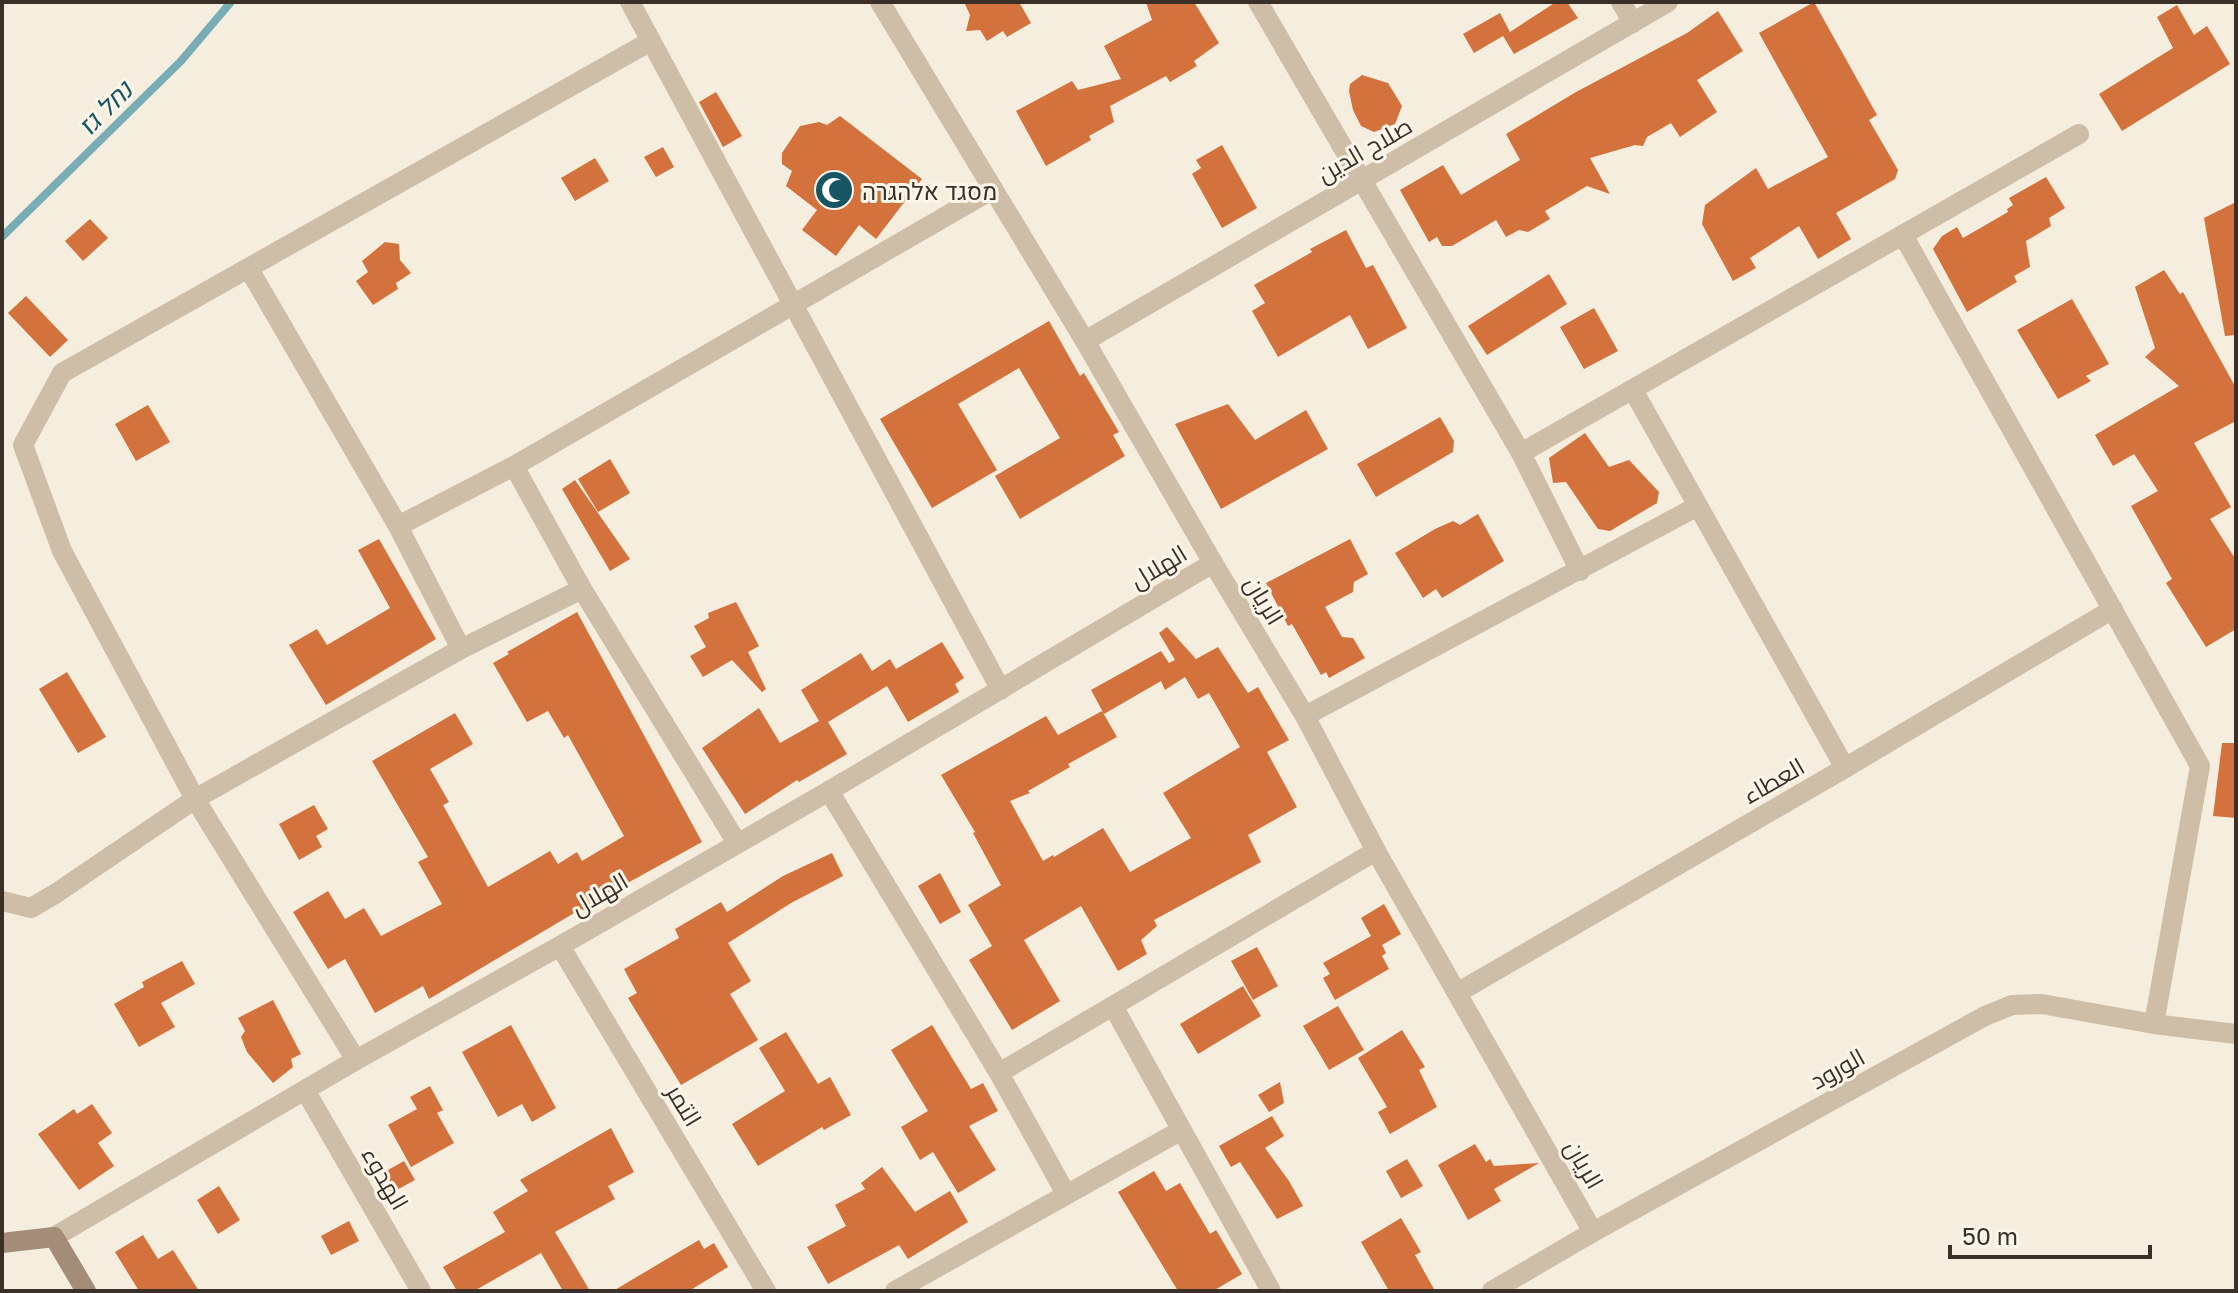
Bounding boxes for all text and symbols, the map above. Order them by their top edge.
water label: נחל גז [71,73,140,142]
street label: صلاح الدين [1311,110,1418,190]
mosque icon: מסגד אלהגרה [813,169,855,211]
place label: מסגד אלהגרה [862,176,997,205]
street label: الهلال [1124,538,1192,595]
street label: الريان [1238,570,1291,630]
street label: العطاء [1737,751,1809,809]
street label: الهلال [565,865,633,922]
street label: الورود [1805,1041,1869,1095]
street label: التمر [660,1077,709,1131]
street label: الريان [1559,1134,1610,1194]
street label: الهدوء [356,1141,416,1215]
scale bar [1950,1209,2150,1259]
text: 50 m [1962,1221,2018,1250]

